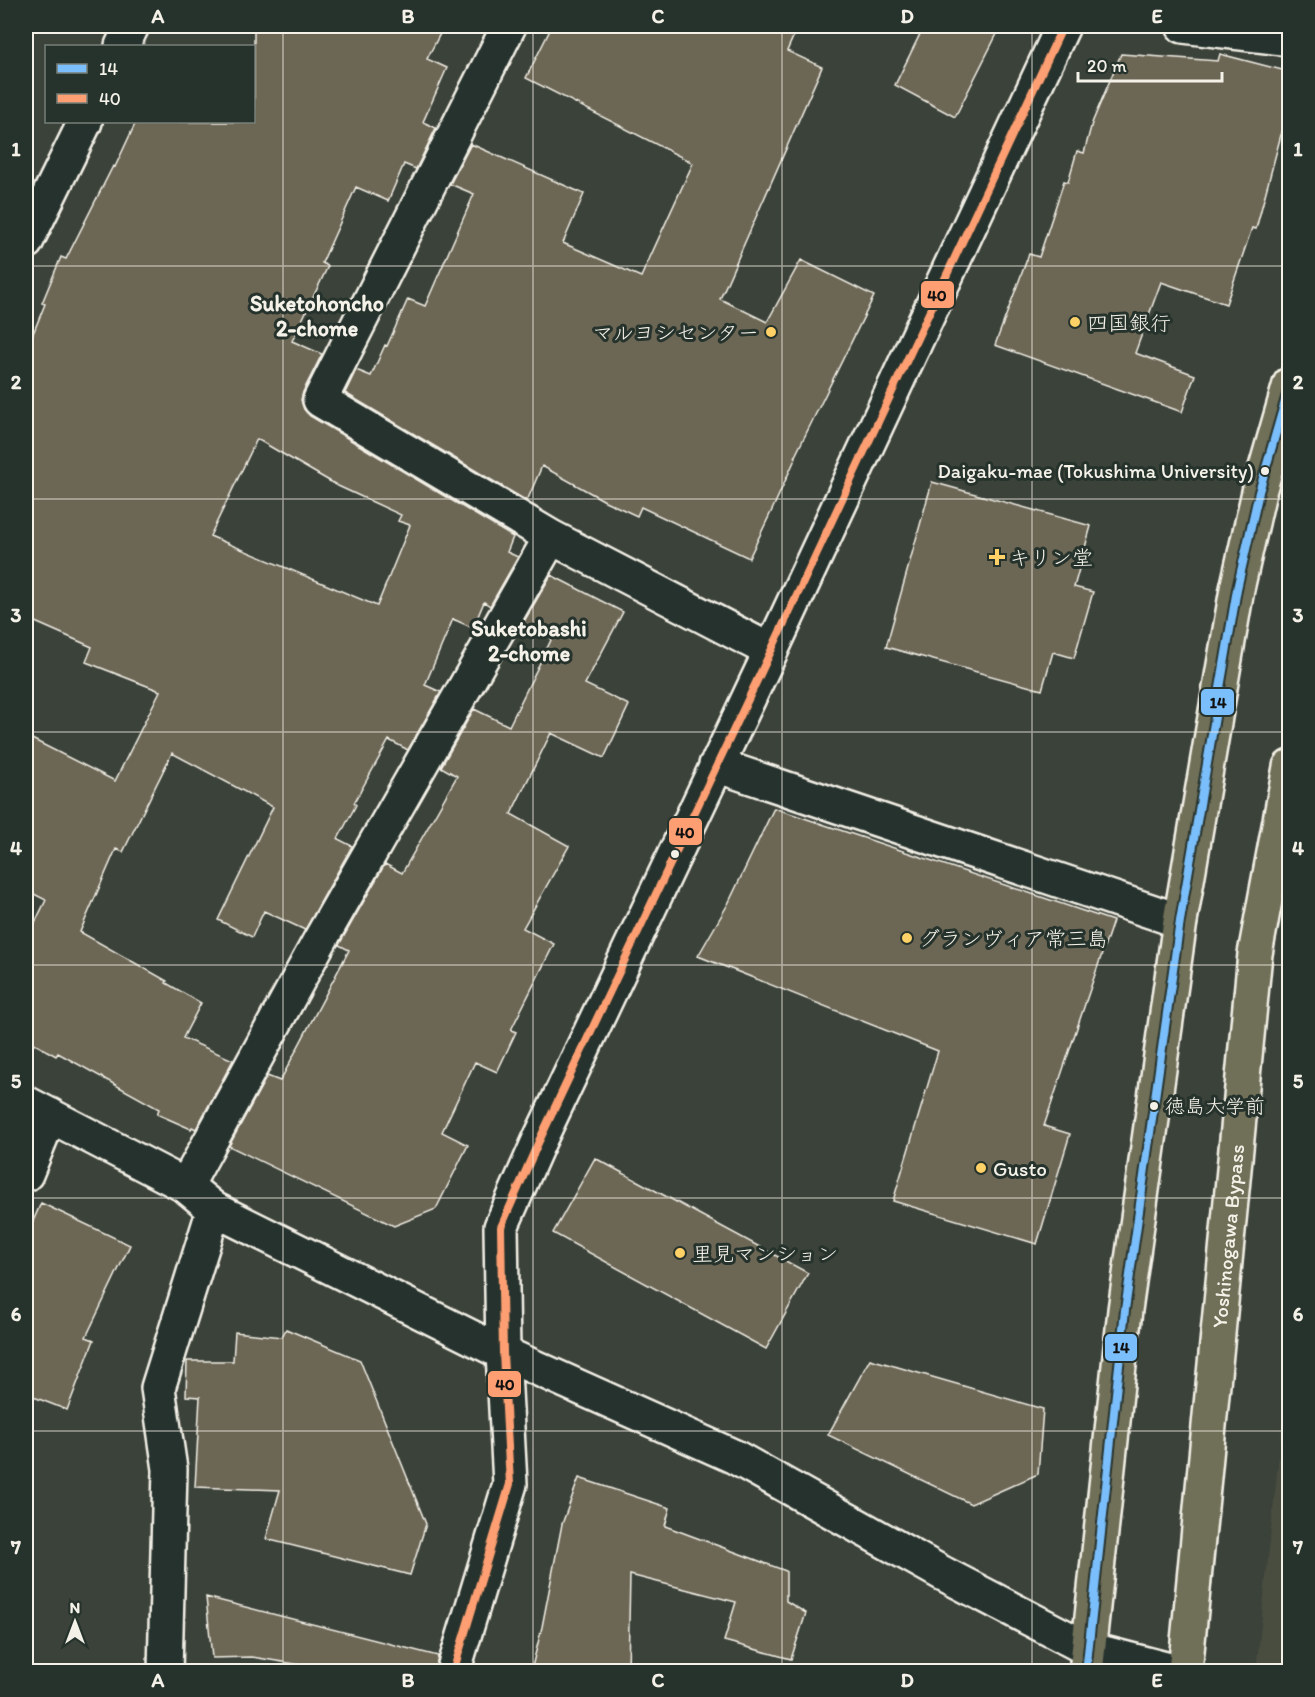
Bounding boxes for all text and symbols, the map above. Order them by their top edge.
text: A [151,4,165,28]
text: B [402,4,415,28]
text: C [652,4,665,28]
text: D [900,4,914,28]
text: E [1151,4,1163,28]
legend [45,45,255,123]
scale bar [1078,45,1222,83]
text: 20 m [1087,55,1127,77]
text: 14 [99,58,118,80]
text: 40 [99,88,121,110]
text: 1 [11,137,21,161]
text: 1 [1293,137,1303,161]
line badge: 40 [920,280,955,309]
text: 40 [927,286,947,305]
district label: Suketohoncho 2-chome [250,290,384,342]
place label: 四国銀行 [1087,310,1171,335]
marker: 四国銀行 [1068,315,1082,329]
place label: マルヨシセンター [592,320,759,345]
marker: マルヨシセンター [764,325,778,339]
text: 2 [11,370,22,394]
text: 2 [1293,370,1304,394]
place label: Daigaku-mae (Tokushima University) [938,459,1254,483]
marker: Daigaku-mae (Tokushima University) [1259,465,1271,477]
place label: キリン堂 [1009,545,1093,570]
marker: キリン堂 [990,550,1004,564]
text: 3 [11,603,22,627]
text: 3 [1293,603,1304,627]
district label: Suketobashi 2-chome [471,615,587,667]
line badge: 14 [1200,688,1235,716]
text: 14 [1209,693,1227,712]
line badge: 40 [668,817,703,846]
text: 40 [675,823,695,842]
text: 4 [10,836,22,860]
text: 4 [1292,836,1304,860]
unlabelled marker [669,848,681,860]
place label: グランヴィア常三島 [919,926,1108,951]
marker: グランヴィア常三島 [900,931,914,945]
text: 5 [11,1069,22,1093]
text: 5 [1293,1069,1304,1093]
place label: 徳島大学前 [1165,1094,1265,1118]
marker: 徳島大学前 [1148,1100,1160,1112]
street label: Yoshinogawa Bypass [1206,1143,1249,1329]
place label: Gusto [993,1156,1047,1181]
marker: Gusto [974,1161,988,1175]
place label: 里見マンション [692,1241,838,1266]
marker: 里見マンション [673,1246,687,1260]
text: 6 [11,1302,22,1326]
text: 6 [1293,1302,1304,1326]
line badge: 14 [1104,1333,1138,1362]
text: 14 [1112,1338,1130,1357]
line badge: 40 [487,1370,522,1398]
text: 40 [495,1375,515,1394]
text: 7 [10,1535,21,1559]
text: 7 [1292,1535,1303,1559]
north arrow [45,1592,105,1652]
text: N [70,1598,80,1617]
text: A [151,1668,165,1692]
text: B [402,1668,415,1692]
text: C [652,1668,665,1692]
text: D [900,1668,914,1692]
text: E [1151,1668,1163,1692]

